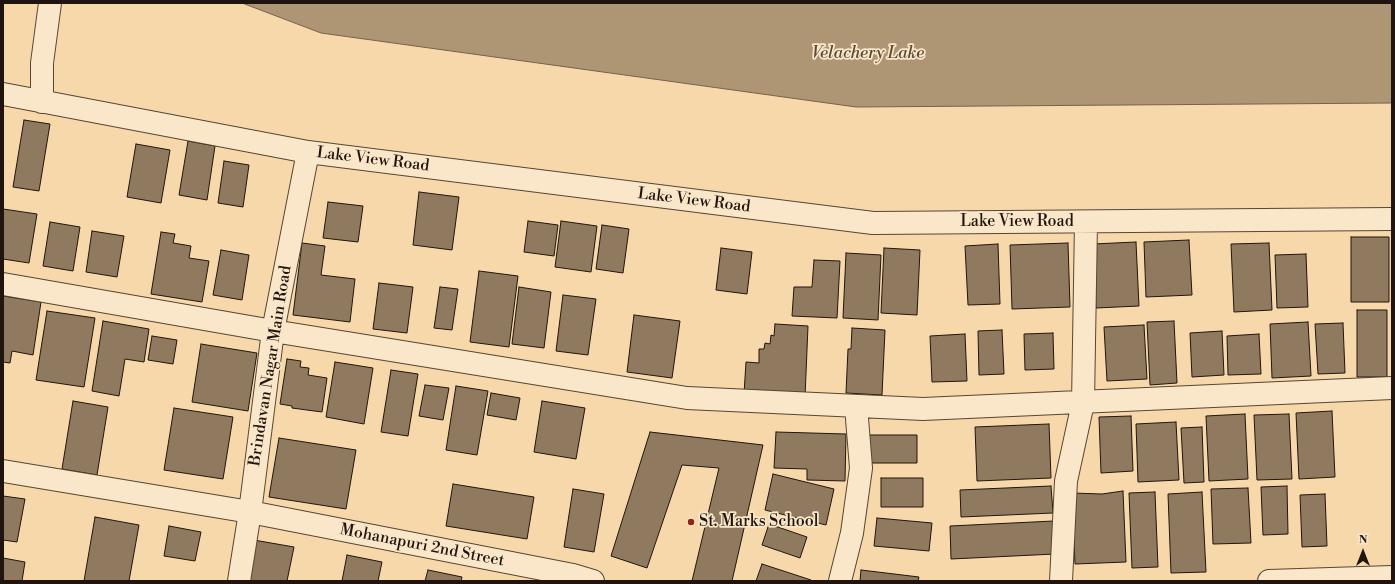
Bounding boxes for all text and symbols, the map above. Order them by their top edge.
water label: Velachery Lake [812,44,924,64]
street label: Lake View Road [315,144,431,176]
street label: Lake View Road [636,185,752,217]
street label: Lake View Road [960,212,1074,232]
street label: Brindavan Nagar Main Road [246,264,296,468]
place label: St. Marks School [699,512,818,532]
marker: St. Marks School [686,517,696,527]
street label: Mohanapuri 2nd Street [338,521,506,571]
north arrow [1343,532,1383,572]
text: N [1359,533,1367,547]

